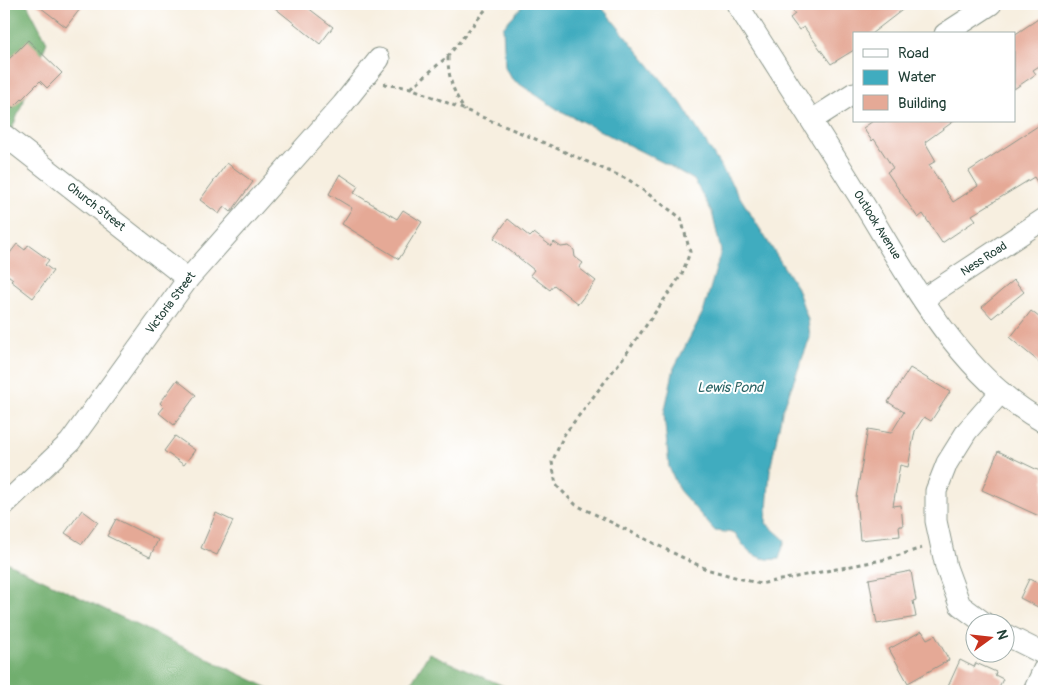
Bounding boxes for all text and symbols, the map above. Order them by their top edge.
legend [853,32,1016,122]
text: Road [898,44,929,63]
text: Water [898,68,937,87]
text: Building [898,94,946,113]
street label: Church Street [64,179,128,235]
street label: Outlook Avenue [850,188,904,262]
street label: Ness Road [958,238,1010,280]
street label: Victoria Street [143,269,199,337]
water label: Lewis Pond [697,379,765,396]
north arrow [966,612,1016,662]
text: N [993,628,1012,642]

